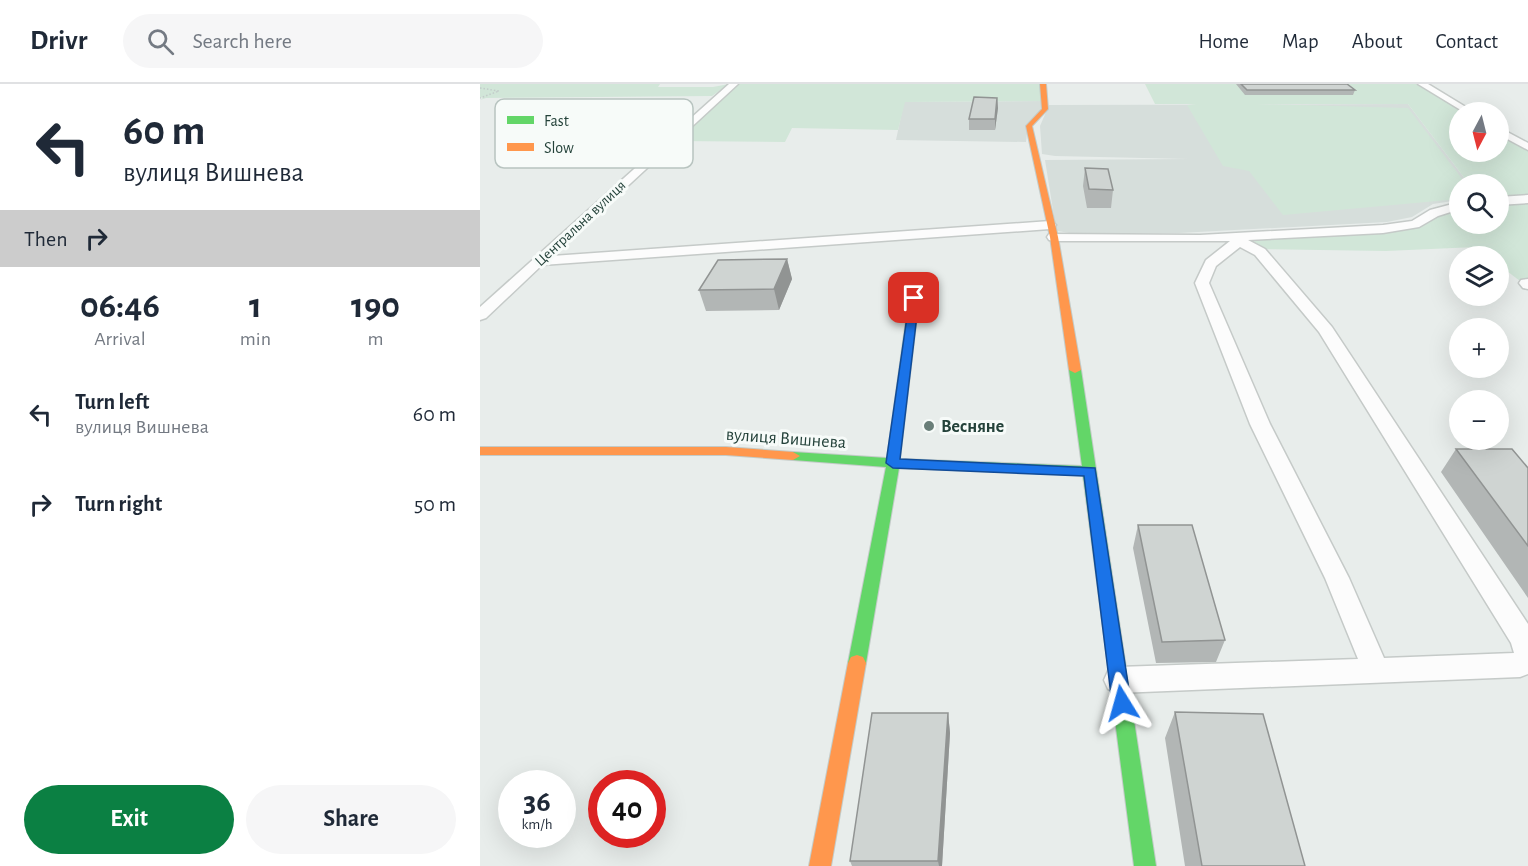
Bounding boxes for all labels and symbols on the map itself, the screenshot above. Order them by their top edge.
legend [495,99,693,168]
north arrow [1449,102,1509,162]
text: Fast [544,113,569,129]
text: Slow [544,140,574,156]
street label: Центральна вулиця [532,178,629,269]
pin [888,272,939,323]
place label: Весняне [941,418,1004,436]
marker: Весняне [922,419,936,433]
street label: вулиця Вишнева [725,426,847,452]
position arrow [1090,671,1154,735]
speed limit sign: 40 [588,770,666,848]

